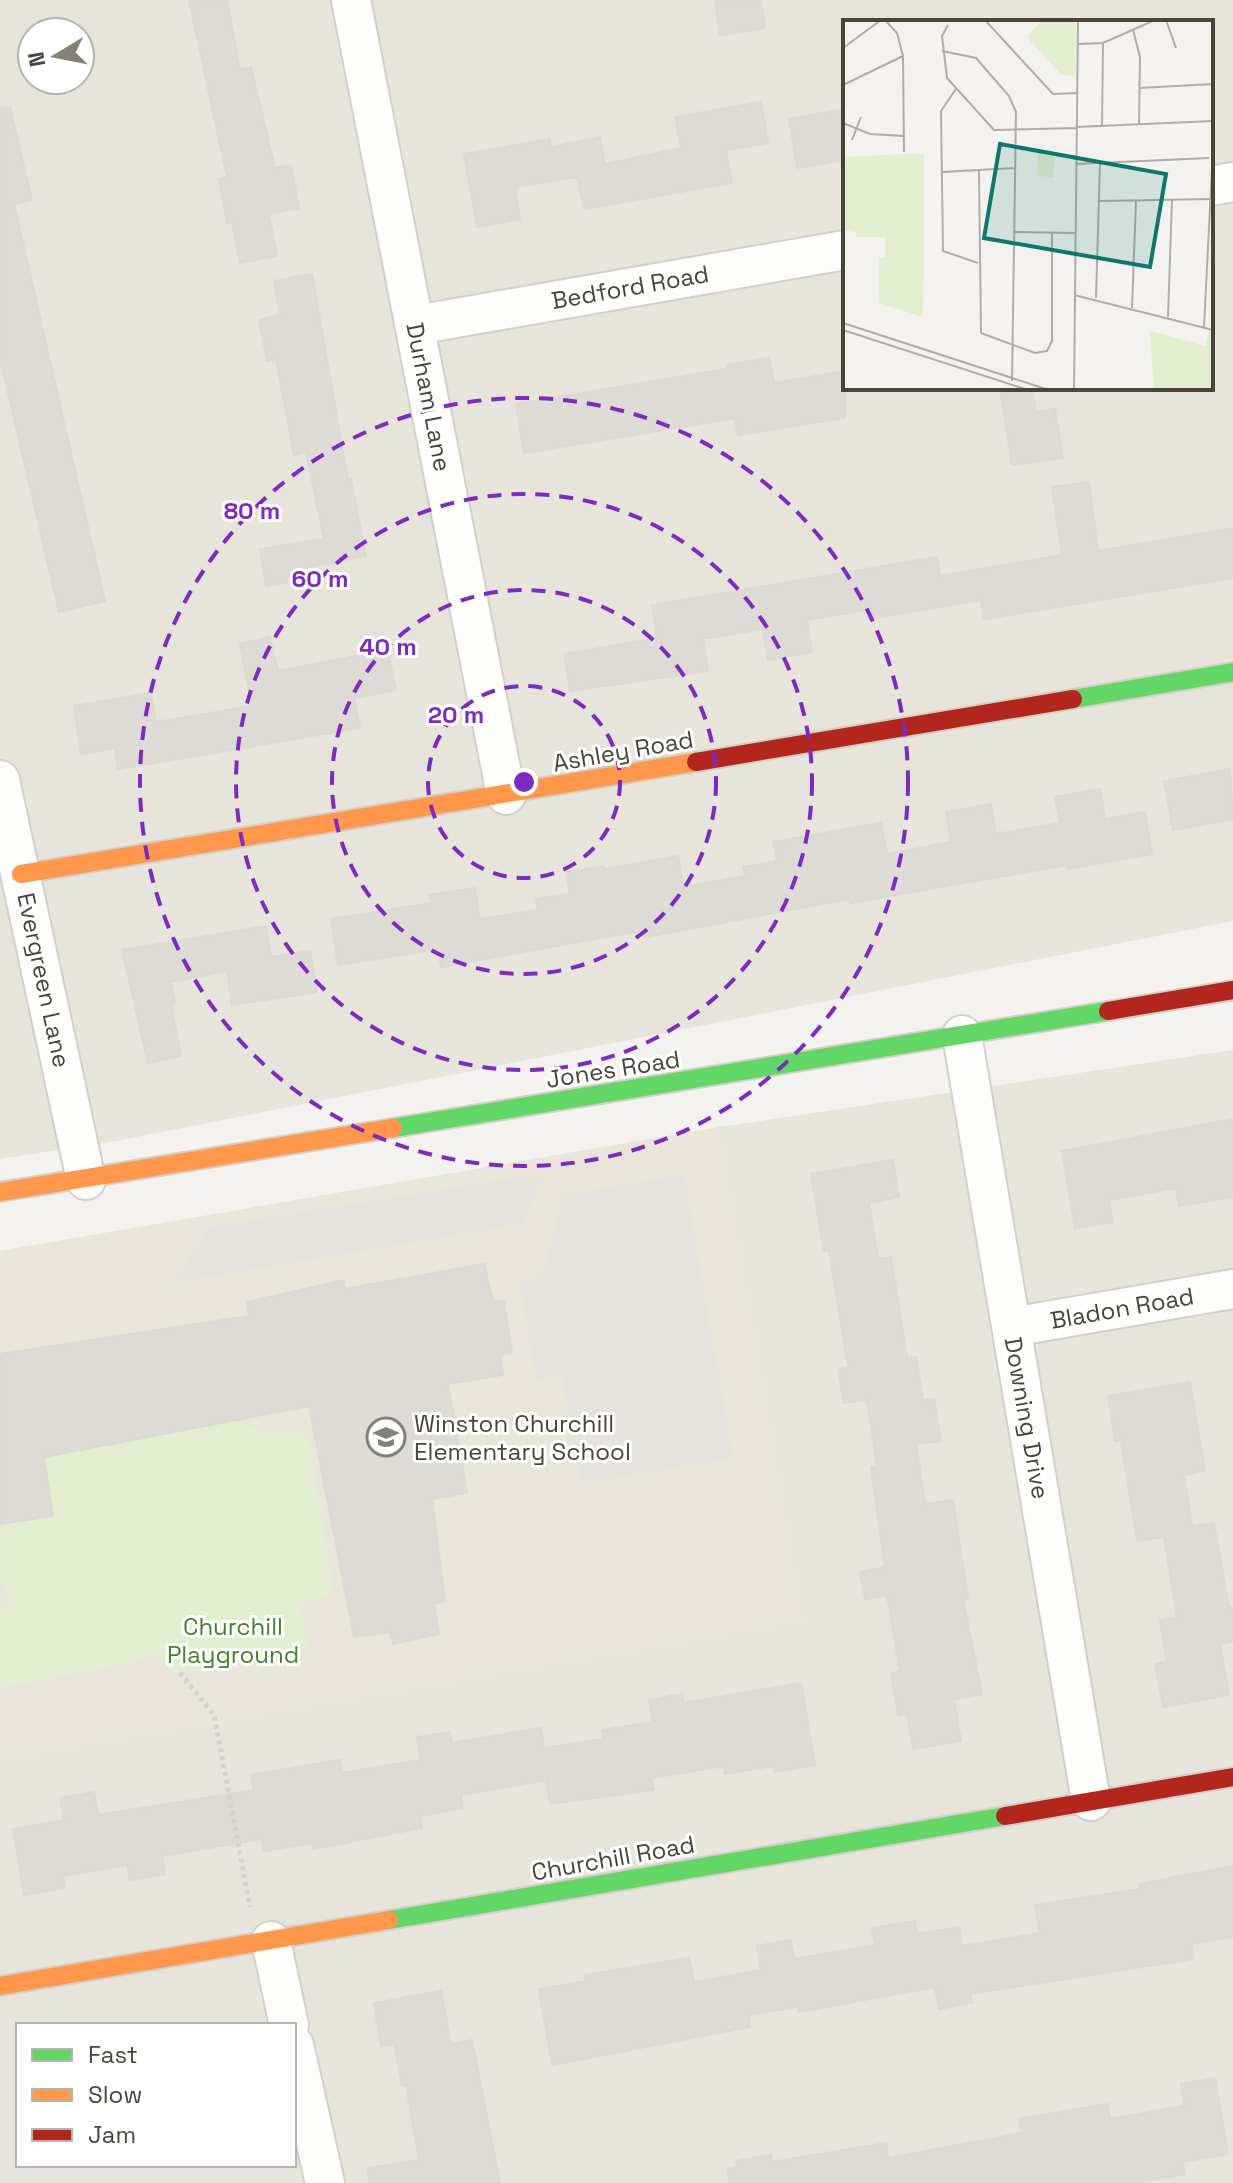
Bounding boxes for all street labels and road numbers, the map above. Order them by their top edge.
street label: Bedford Road [549,258,711,316]
street label: Durham Lane [399,320,459,474]
street label: Ashley Road [550,723,696,779]
street label: Evergreen Lane [10,890,78,1070]
street label: Jones Road [544,1043,682,1095]
street label: Bladon Road [1048,1280,1196,1336]
street label: Downing Drive [997,1335,1057,1501]
street label: Churchill Road [529,1828,697,1888]

